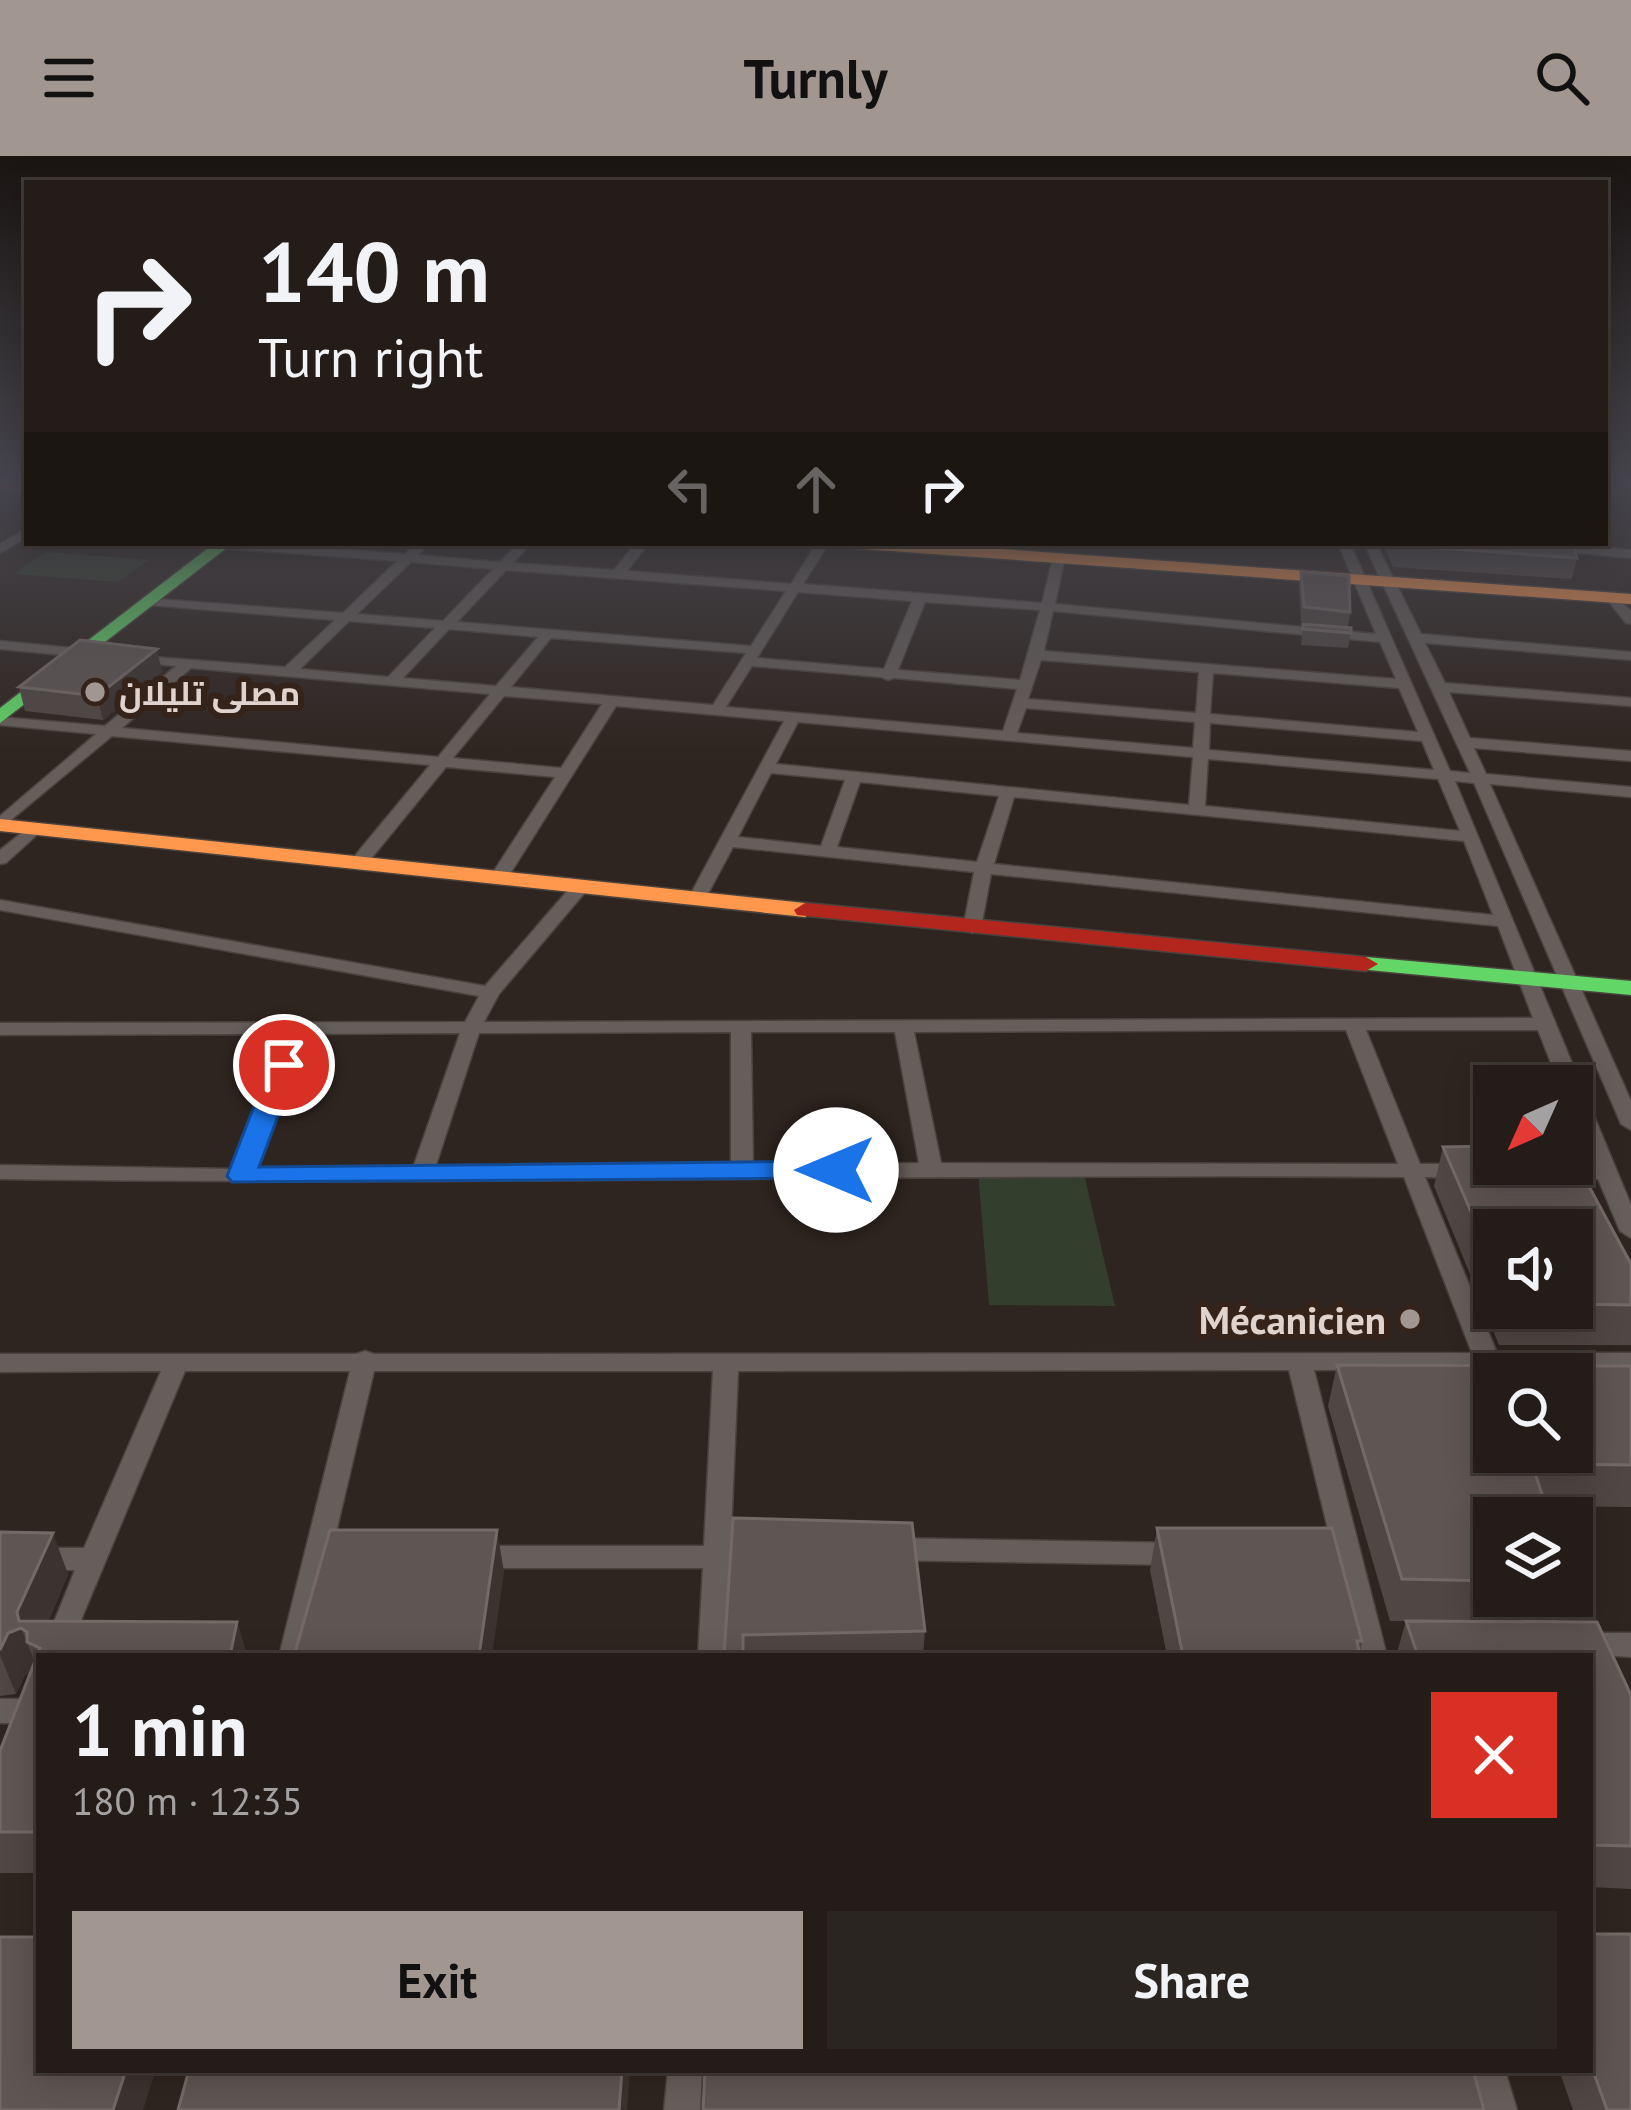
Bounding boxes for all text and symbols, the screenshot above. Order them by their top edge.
text: Turnly [743,43,888,113]
icon: menu [36,45,102,111]
icon: search [1529,45,1595,111]
text: 140 m [258,216,490,325]
icon: right [60,228,216,384]
text: Turn right [258,322,483,392]
icon: left [657,456,723,522]
icon: ahead [783,456,849,522]
icon: right [909,456,975,522]
place label: مصلى تليلان [119,671,300,714]
marker: مصلى تليلان [82,679,108,705]
pin [233,1014,335,1116]
icon: arrive [251,1032,317,1098]
north arrow [1473,1065,1593,1185]
map controls [1473,1065,1593,1617]
position arrow [773,1107,899,1233]
button: sound [1473,1209,1593,1329]
place label: Mécanicien [1199,1294,1386,1345]
marker: Mécanicien [1397,1306,1423,1332]
button: search [1473,1353,1593,1473]
button: layers [1473,1497,1593,1617]
text: 1 min [72,1683,248,1776]
button: close [1431,1692,1557,1818]
text: 180 m · 12:35 [72,1775,303,1826]
button: Exit [72,1911,803,2049]
button: Share [827,1911,1557,2049]

